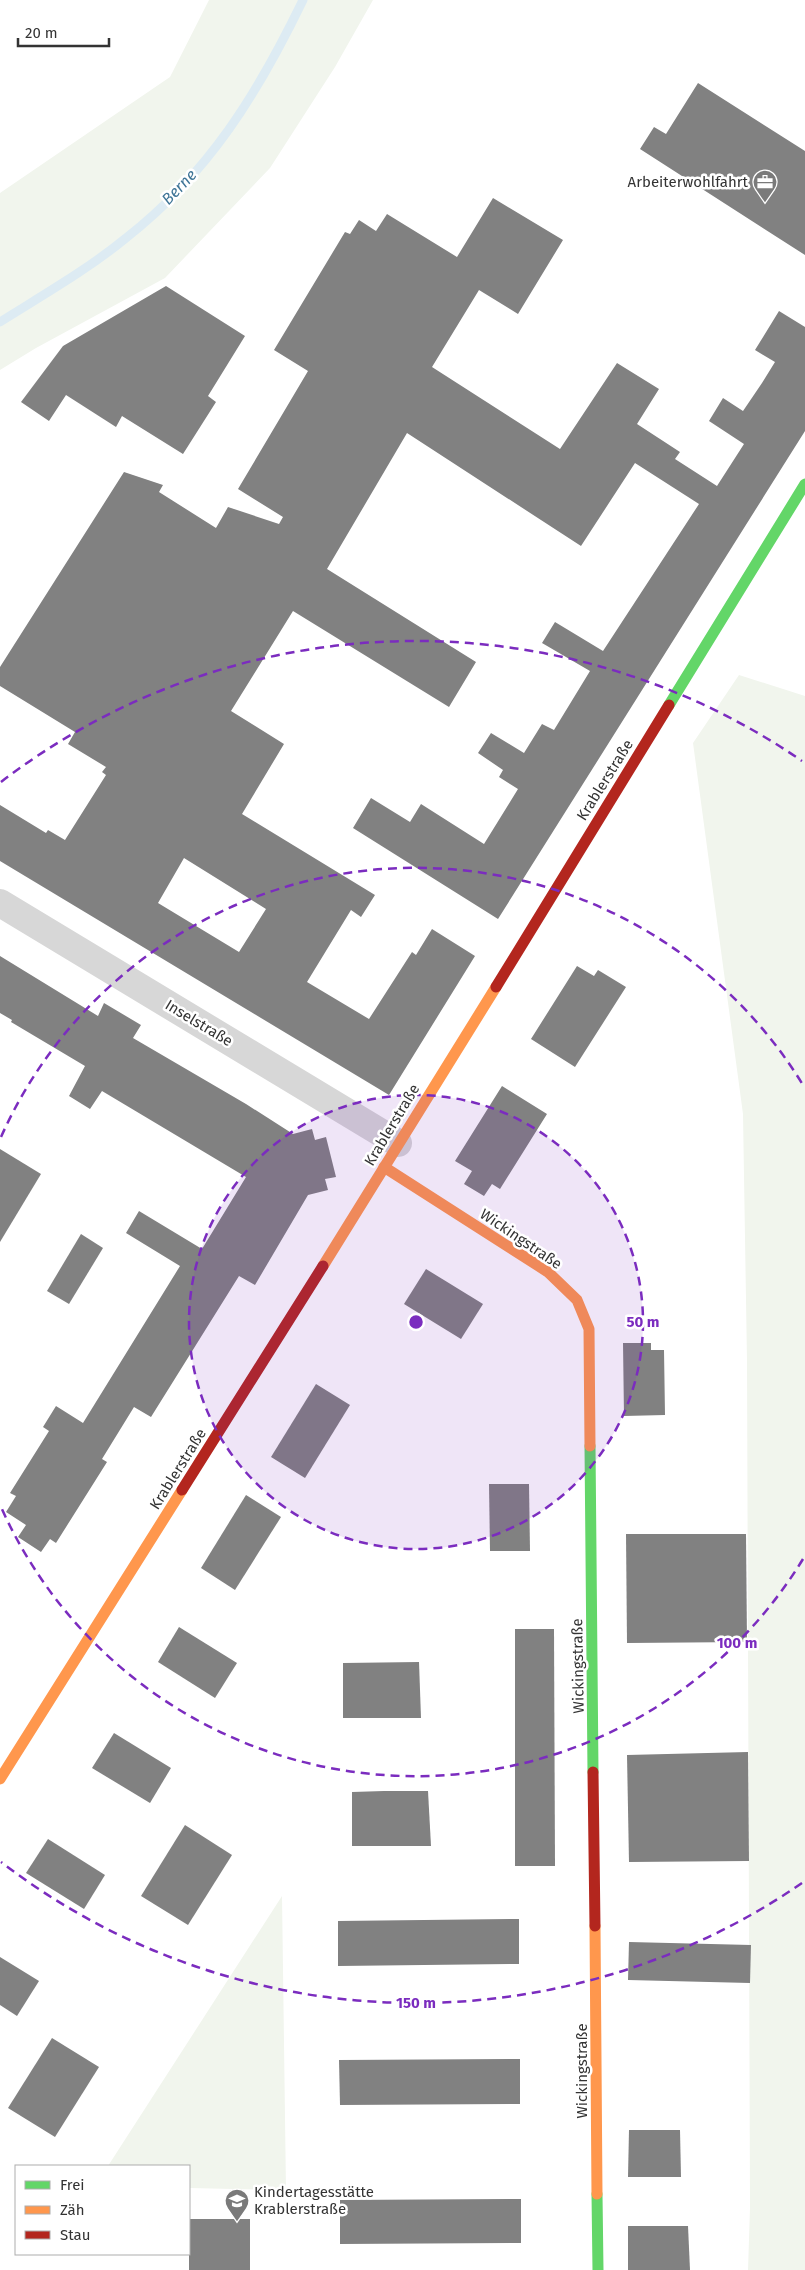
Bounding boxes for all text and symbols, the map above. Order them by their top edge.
scale bar [18,15,109,47]
text: 20 m [25,24,58,42]
water label: Berne [158,165,200,209]
office icon: Arbeiterwohlfahrt [752,169,778,203]
place label: Arbeiterwohlfahrt [628,173,749,191]
street label: Krablerstraße [573,736,637,824]
street label: Inselstraße [162,996,236,1050]
street label: Krablerstraße [361,1081,423,1169]
street label: Wickingstraße [477,1205,565,1273]
centre of rings [407,1313,425,1331]
text: 50 m [626,1313,660,1331]
street label: Krablerstraße [146,1425,210,1513]
street label: Wickingstraße [568,1618,588,1714]
text: 100 m [717,1634,757,1652]
text: 150 m [396,1994,436,2012]
street label: Wickingstraße [573,2023,591,2119]
legend [15,2165,190,2255]
text: Frei [60,2176,85,2194]
place label: Kindertagesstätte Krablerstraße [254,2183,374,2218]
school or university icon: Kindertagesstätte Krablerstraße [224,2188,250,2222]
text: Zäh [60,2201,85,2219]
text: Stau [60,2226,90,2244]

